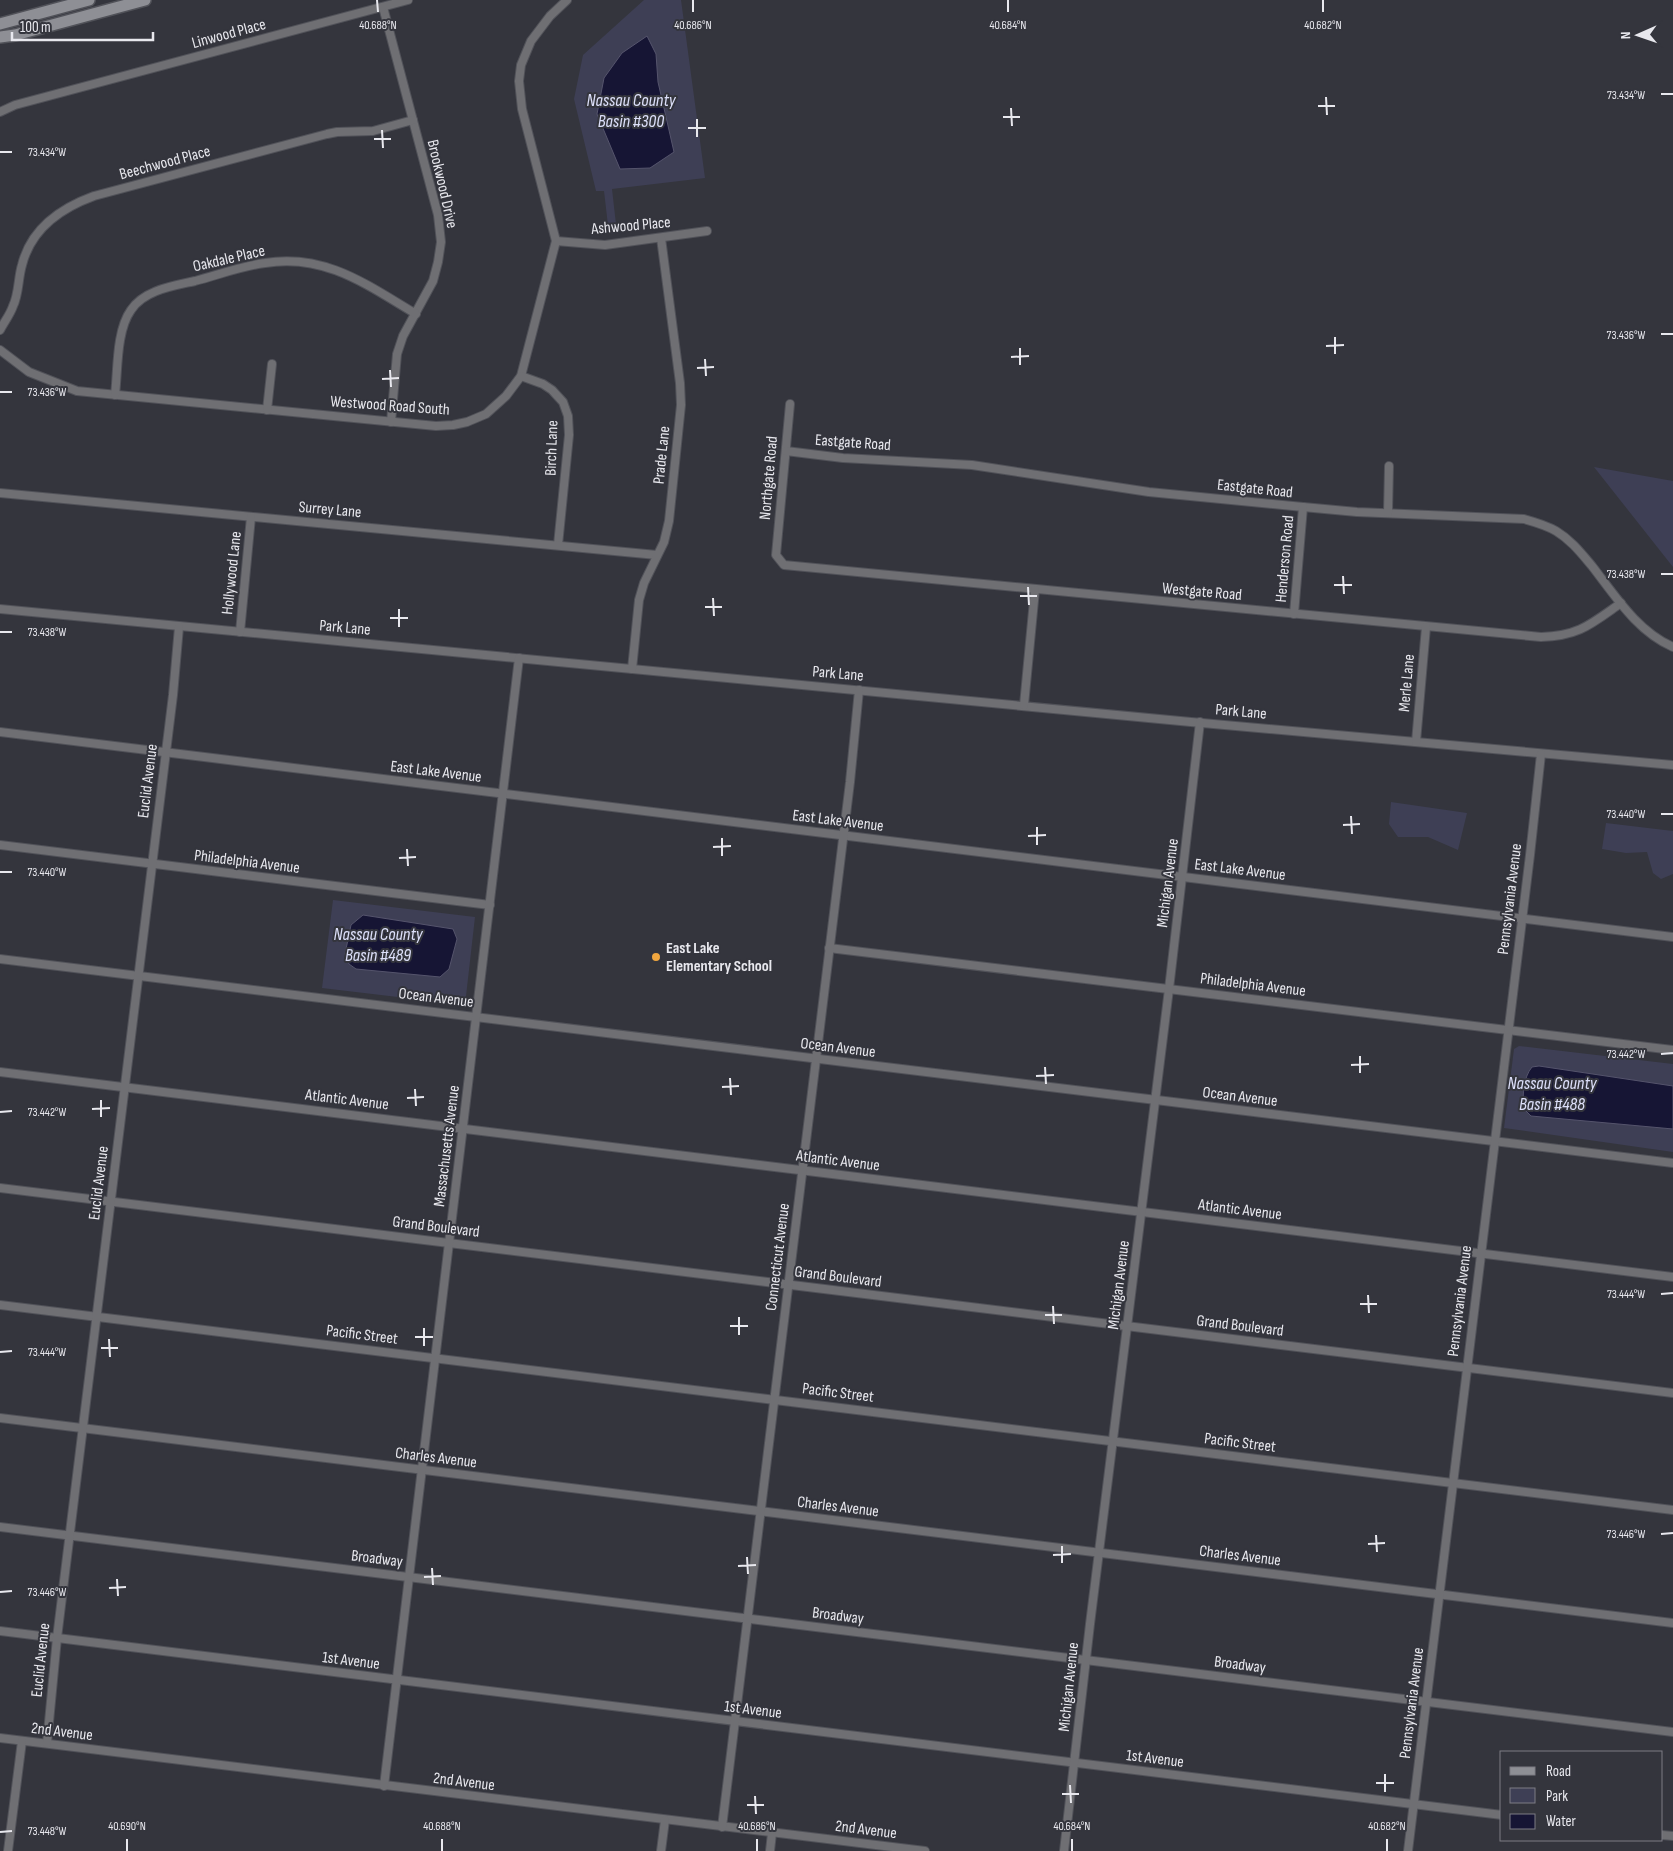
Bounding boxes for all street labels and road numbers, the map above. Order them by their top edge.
street label: Linwood Place [190,15,268,53]
street label: Brookwood Drive [423,138,461,230]
street label: Beechwood Place [117,142,213,184]
street label: Ashwood Place [590,213,671,239]
street label: Oakdale Place [191,242,267,276]
street label: Westwood Road South [330,392,450,420]
street label: Birch Lane [542,420,562,476]
street label: Prade Lane [650,425,674,485]
street label: Eastgate Road [815,431,891,455]
street label: Northgate Road [756,435,782,521]
street label: Eastgate Road [1216,476,1294,502]
street label: Surrey Lane [298,498,362,522]
street label: Henderson Road [1272,515,1298,603]
street label: Hollywood Lane [218,530,246,616]
street label: Westgate Road [1161,579,1243,605]
street label: Park Lane [319,616,371,640]
street label: Merle Lane [1395,653,1419,713]
street label: Park Lane [812,662,864,686]
street label: Park Lane [1215,700,1267,724]
street label: Euclid Avenue [134,743,162,819]
street label: East Lake Avenue [389,757,483,787]
street label: East Lake Avenue [791,806,885,836]
street label: Michigan Avenue [1153,837,1183,929]
street label: Pennsylvania Avenue [1494,843,1526,955]
street label: Philadelphia Avenue [193,846,301,878]
street label: East Lake Avenue [1193,855,1287,885]
street label: Philadelphia Avenue [1199,969,1307,1001]
street label: Ocean Avenue [397,984,475,1012]
street label: Ocean Avenue [799,1034,877,1062]
street label: Ocean Avenue [1201,1083,1279,1111]
street label: Massachusetts Avenue [430,1084,464,1208]
street label: Atlantic Avenue [303,1085,390,1115]
street label: Euclid Avenue [85,1145,113,1221]
street label: Atlantic Avenue [794,1146,881,1176]
street label: Atlantic Avenue [1196,1195,1283,1225]
street label: Connecticut Avenue [762,1202,794,1312]
street label: Grand Boulevard [391,1212,481,1242]
street label: Michigan Avenue [1104,1239,1134,1331]
street label: Pennsylvania Avenue [1444,1245,1476,1357]
street label: Grand Boulevard [793,1262,883,1292]
street label: Grand Boulevard [1195,1311,1285,1341]
street label: Pacific Street [325,1321,399,1349]
street label: Pacific Street [801,1379,875,1407]
street label: Pacific Street [1203,1429,1277,1457]
street label: Charles Avenue [394,1444,478,1472]
street label: Charles Avenue [796,1493,880,1521]
street label: Charles Avenue [1198,1542,1282,1570]
street label: Broadway [350,1546,404,1572]
street label: Broadway [811,1603,865,1629]
street label: Euclid Avenue [28,1622,54,1698]
street label: Michigan Avenue [1055,1641,1083,1733]
street label: Pennsylvania Avenue [1396,1647,1428,1759]
street label: 1st Avenue [321,1648,381,1674]
street label: Broadway [1213,1652,1267,1678]
street label: 1st Avenue [723,1697,783,1723]
street label: 2nd Avenue [30,1719,94,1745]
street label: 1st Avenue [1125,1746,1185,1772]
street label: 2nd Avenue [432,1769,496,1795]
street label: 2nd Avenue [834,1817,898,1843]

